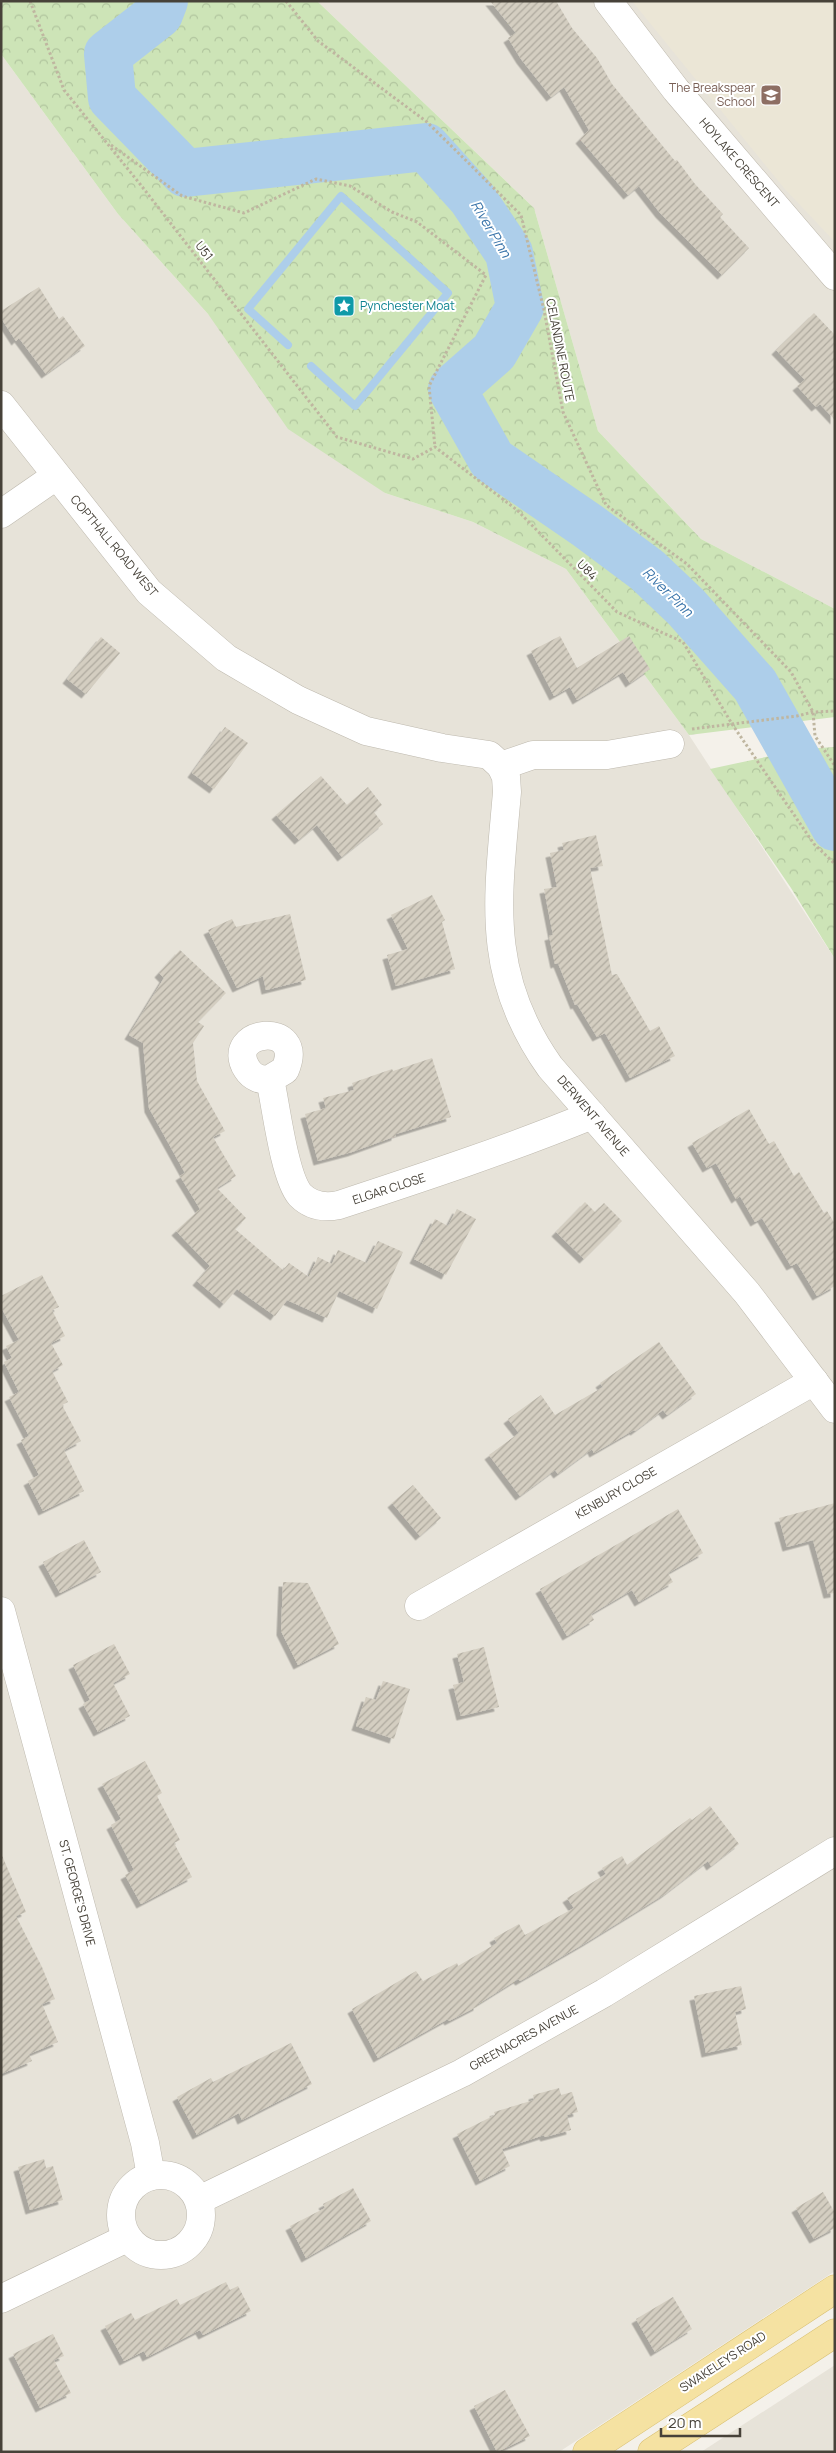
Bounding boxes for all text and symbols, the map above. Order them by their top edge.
place label: The Breakspear School [669,79,756,110]
school or university icon: The Breakspear School [759,83,783,107]
street label: HOYLAKE CRESCENT [696,114,784,212]
water label: River Pinn [467,197,516,261]
street label: U51 [192,238,217,264]
place icon: Pynchester Moat [332,294,356,318]
place label: Pynchester Moat [360,297,455,314]
street label: CELANDINE ROUTE [542,297,579,403]
street label: COPTHALL ROAD WEST [67,491,163,601]
street label: U84 [573,556,601,584]
water label: River Pinn [639,563,698,621]
street label: DERWENT AVENUE [553,1072,633,1160]
street label: ELGAR CLOSE [350,1169,428,1208]
street label: KENBURY CLOSE [572,1462,660,1523]
street label: ST. GEORGE'S DRIVE [55,1838,100,1948]
street label: GREENACRES AVENUE [466,2000,581,2075]
street label: SWAKELEYS ROAD [676,2327,769,2396]
scale bar [661,2406,740,2438]
text: 20 m [668,2412,701,2433]

